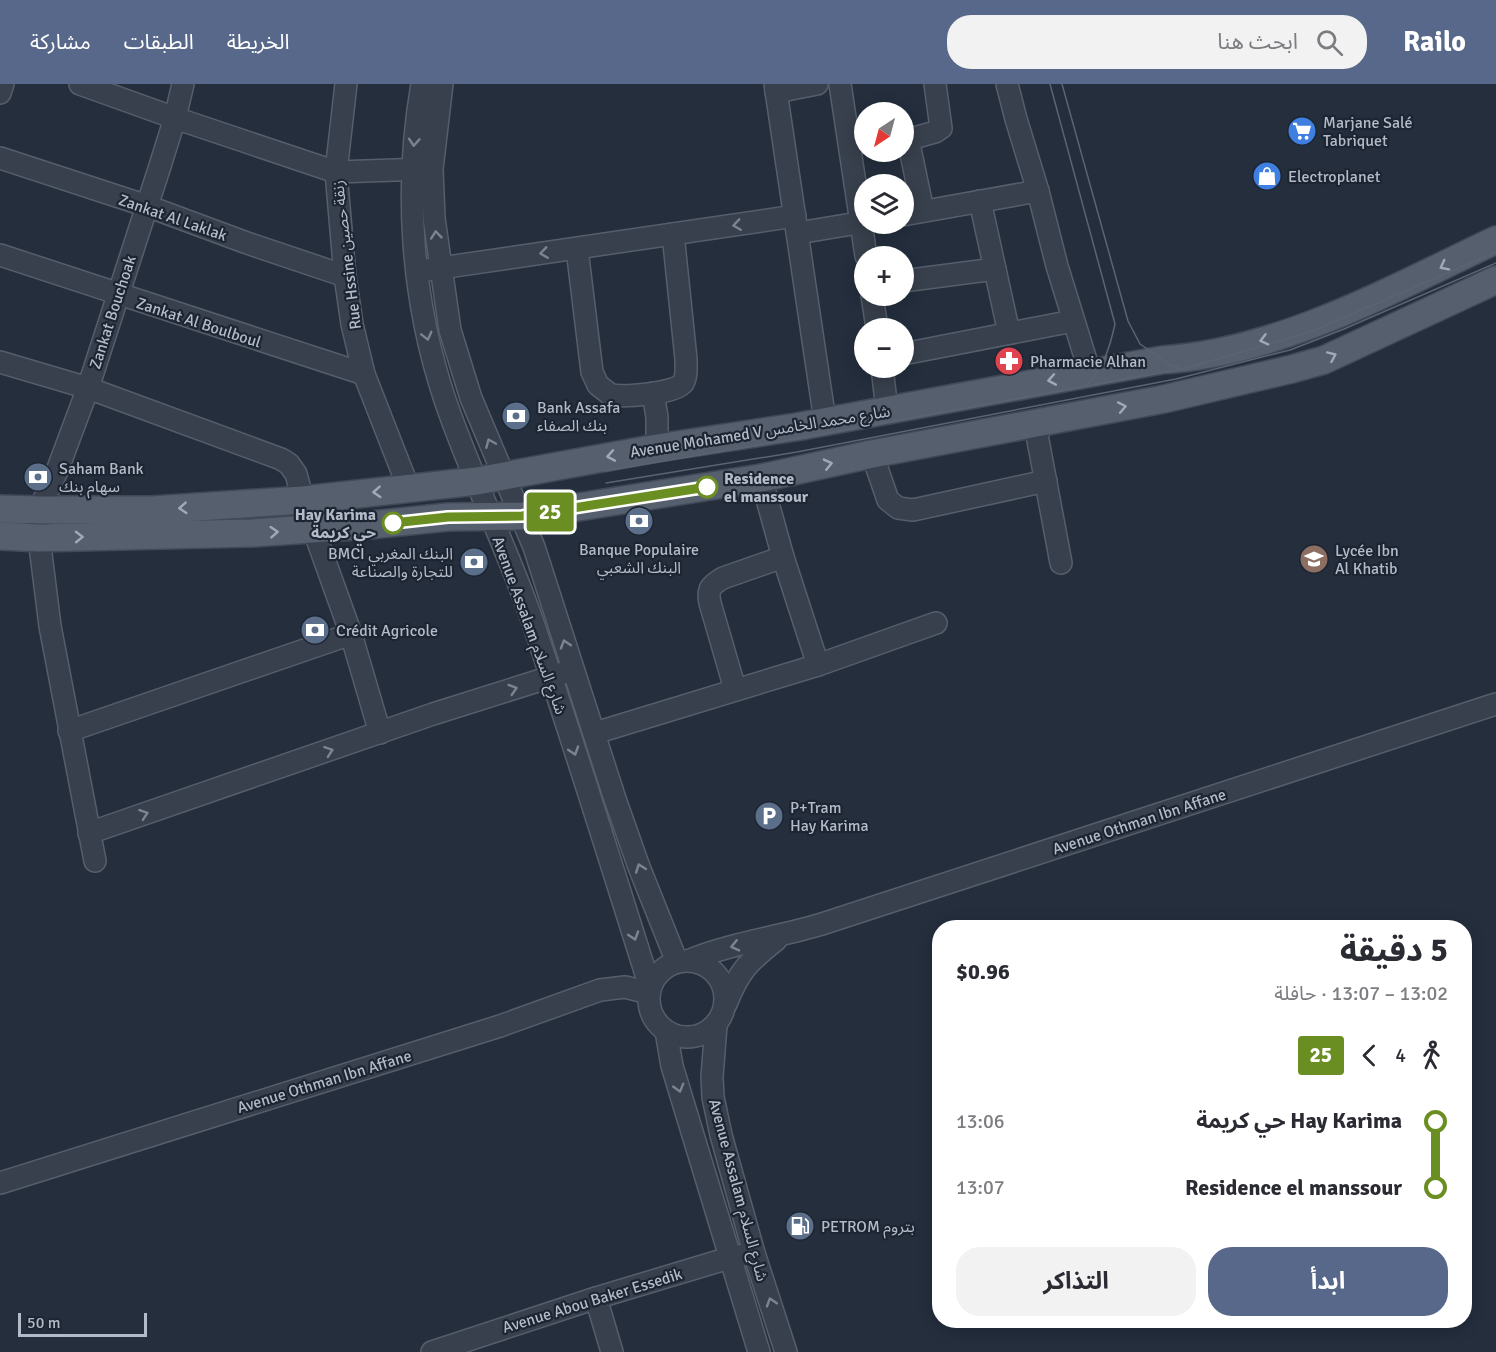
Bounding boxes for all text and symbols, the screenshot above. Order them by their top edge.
search box [947,15,1367,69]
text: Railo [1403,25,1466,59]
icon: search [1313,26,1346,59]
text: ابحث هنا [1217,28,1298,55]
text: مشاركة [30,29,91,55]
text: الطبقات [124,29,194,55]
text: الخريطة [227,29,290,55]
north arrow [854,102,914,162]
map controls [854,102,914,378]
place label: Marjane Salé Tabriquet [1323,113,1413,151]
supermarket icon: Marjane Salé Tabriquet [1286,115,1318,147]
one-way arrow [407,137,420,146]
shop icon: Electroplanet [1251,160,1283,192]
place label: Electroplanet [1288,167,1381,187]
button: layers [854,174,914,234]
street label: Rue Hssine زنقة حصين [328,179,366,331]
street label: Zankat Al Laklak [116,190,230,246]
one-way arrow [732,218,741,230]
one-way arrow [430,231,443,240]
button: + [854,246,914,306]
one-way arrow [539,247,548,259]
street label: Zankat Bouchoak [85,253,141,372]
one-way arrow [1439,259,1450,270]
street label: Zankat Al Boulboul [134,293,264,353]
button: − [854,318,914,378]
one-way arrow [420,330,433,340]
one-way arrow [1259,333,1269,345]
pharmacy icon: Pharmacie Alhan [993,345,1025,377]
one-way arrow [1325,351,1336,363]
place label: Pharmacie Alhan [1030,352,1146,372]
one-way arrow [1047,373,1057,386]
place label: Bank Assafa بنك الصفاء [537,398,620,436]
bank icon: Bank Assafa بنك الصفاء [500,400,532,432]
one-way arrow [1117,401,1127,414]
street label: Avenue Mohamed V شارع محمد الخامس [629,402,892,464]
one-way arrow [485,438,497,449]
one-way arrow [606,449,616,462]
place label: Saham Bank سهام بنك [59,459,144,499]
one-way arrow [823,459,833,472]
bank icon: Saham Bank سهام بنك [22,461,54,493]
place label: Residence el manssour [724,469,809,507]
marker: Residence el manssour [696,476,718,498]
one-way arrow [373,485,382,498]
line badge: 25 [523,492,577,532]
text: 25 [539,499,561,525]
one-way arrow [178,501,187,514]
place label: Hay Karima حي كريمة [295,505,376,546]
bank icon: Banque Populaire البنك الشعبي [623,505,655,537]
marker: Hay Karima حي كريمة [382,512,404,534]
one-way arrow [270,526,279,539]
one-way arrow [75,531,84,543]
street label: Avenue Assalam شارع السلام [486,534,571,718]
place label: Banque Populaire البنك الشعبي [579,540,699,580]
place label: Lycée Ibn Al Khatib [1335,541,1399,579]
school or university icon: Lycée Ibn Al Khatib [1298,543,1330,575]
place label: BMCI البنك المغربي للتجارة والصناعة [328,544,453,582]
bank icon: BMCI البنك المغربي للتجارة والصناعة [458,546,490,578]
bank icon: Crédit Agricole [299,614,331,646]
place label: Crédit Agricole [336,621,438,641]
one-way arrow [559,639,572,650]
one-way arrow [508,683,518,696]
one-way arrow [323,745,334,758]
one-way arrow [567,745,579,756]
street label: Avenue Othman Ibn Affane [1050,784,1229,860]
place label: P+Tram Hay Karima [790,798,869,836]
parking icon: P+Tram Hay Karima [753,800,785,832]
one-way arrow [138,808,149,821]
one-way arrow [634,863,647,874]
one-way arrow [627,930,639,941]
text: 5 دقيقة [1340,930,1448,971]
one-way arrow [730,939,740,952]
text: $0.96 [956,958,1010,985]
text: 13:02 – 13:07 · حافلة [1274,981,1448,1006]
icon: back [1353,1039,1386,1072]
icon: walk [1415,1039,1448,1072]
text: 25 [1310,1042,1332,1068]
text: 4 [1395,1043,1406,1068]
street label: Avenue Othman Ibn Affane [235,1046,414,1118]
one-way arrow [671,1083,684,1093]
street label: Avenue Assalam شارع السلام [702,1097,772,1284]
text: Hay Karima حي كريمة [1196,1107,1402,1134]
text: 13:06 [956,1109,1005,1134]
text: Residence el manssour [1185,1174,1402,1201]
text: 13:07 [956,1175,1005,1200]
fuel station icon: PETROM بتروم [784,1210,816,1242]
place label: PETROM بتروم [821,1217,915,1239]
button: التذاكر [956,1247,1196,1316]
button: ابدأ [1208,1247,1448,1316]
street label: Avenue Abou Baker Essedik [500,1264,685,1338]
one-way arrow [765,1297,778,1308]
scale bar [18,1310,147,1338]
text: 50 m [27,1313,61,1333]

